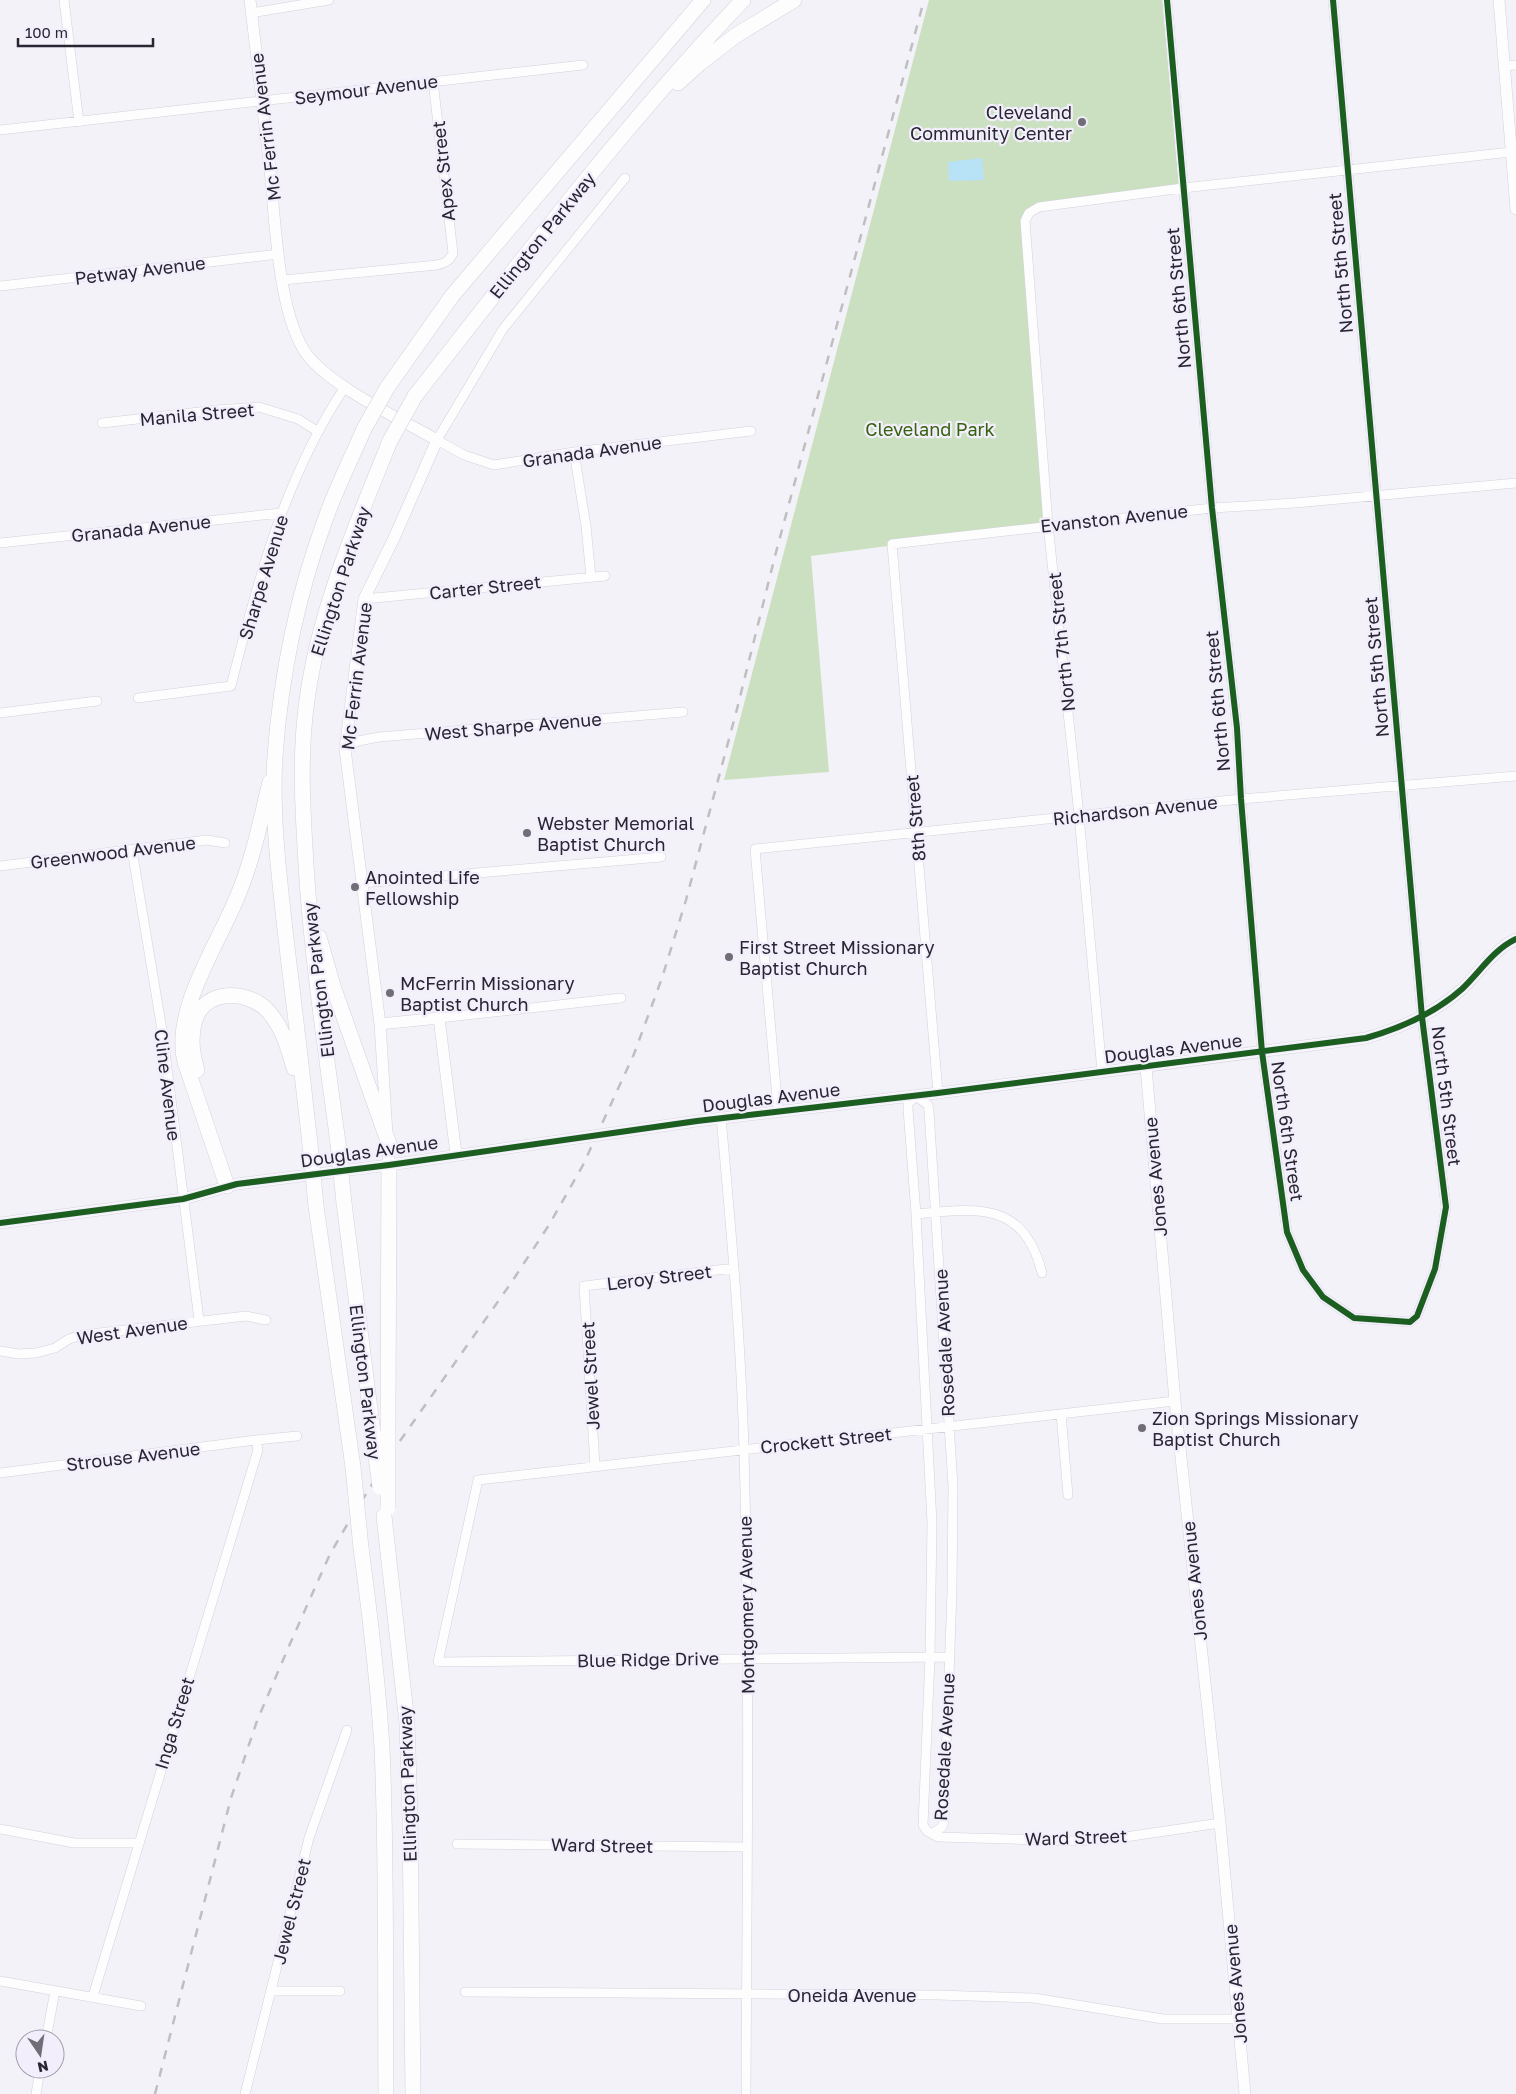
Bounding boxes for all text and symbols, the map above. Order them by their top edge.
scale bar [18,15,152,47]
text: 100 m [25,23,68,41]
street label: Mc Ferrin Avenue [245,52,285,202]
street label: Seymour Avenue [293,69,439,109]
place label: Cleveland Community Center [910,101,1072,144]
marker: Cleveland Community Center [1076,116,1088,128]
street label: Apex Street [427,120,459,222]
street label: Ellington Parkway [484,167,600,303]
street label: North 5th Street [1323,192,1357,334]
street label: North 6th Street [1161,227,1195,369]
street label: Petway Avenue [73,251,207,289]
street label: Manila Street [139,398,255,430]
park label: Cleveland Park [865,418,995,440]
street label: Granada Avenue [521,430,663,472]
street label: Evanston Avenue [1039,499,1189,537]
street label: Ellington Parkway [305,503,375,659]
street label: Granada Avenue [70,510,212,546]
street label: Sharpe Avenue [234,512,292,642]
street label: Carter Street [428,570,542,604]
street label: North 7th Street [1043,571,1079,713]
street label: North 5th Street [1359,596,1393,738]
street label: Mc Ferrin Avenue [336,601,376,751]
street label: North 6th Street [1200,630,1234,772]
street label: West Sharpe Avenue [424,707,602,745]
street label: 8th Street [900,774,930,862]
street label: Richardson Avenue [1052,790,1218,830]
place label: Webster Memorial Baptist Church [537,812,694,855]
marker: Webster Memorial Baptist Church [521,827,533,839]
street label: Greenwood Avenue [29,831,197,873]
place label: Anointed Life Fellowship [365,866,480,909]
marker: Anointed Life Fellowship [349,881,361,893]
street label: Ellington Parkway [298,901,338,1059]
place label: First Street Missionary Baptist Church [739,936,934,979]
marker: First Street Missionary Baptist Church [723,951,735,963]
place label: McFerrin Missionary Baptist Church [400,972,575,1015]
marker: McFerrin Missionary Baptist Church [384,987,396,999]
street label: North 5th Street [1427,1025,1467,1167]
street label: Cline Avenue [150,1028,186,1142]
street label: Douglas Avenue [1103,1029,1243,1067]
street label: North 6th Street [1267,1059,1309,1203]
street label: Douglas Avenue [701,1078,841,1116]
street label: Jones Avenue [1139,1116,1171,1238]
street label: Douglas Avenue [299,1130,439,1172]
street label: Leroy Street [605,1260,713,1294]
street label: Rosedale Avenue [929,1268,959,1418]
street label: Ellington Parkway [346,1303,386,1461]
street label: West Avenue [75,1311,189,1349]
street label: Jewel Street [576,1321,604,1431]
place label: Zion Springs Missionary Baptist Church [1152,1407,1359,1450]
street label: Crockett Street [759,1422,893,1458]
marker: Zion Springs Missionary Baptist Church [1136,1422,1148,1434]
street label: Strouse Avenue [65,1437,201,1475]
street label: Montgomery Avenue [733,1516,759,1694]
street label: Jones Avenue [1177,1520,1211,1642]
street label: Blue Ridge Drive [577,1647,719,1671]
street label: Rosedale Avenue [929,1672,959,1822]
street label: Inga Street [149,1674,199,1772]
street label: Ellington Parkway [393,1706,421,1862]
street label: Ward Street [1024,1824,1128,1850]
street label: Ward Street [551,1833,653,1857]
street label: Jewel Street [267,1856,315,1966]
street label: Jones Avenue [1219,1923,1251,2045]
street label: Oneida Avenue [788,1984,916,2006]
north arrow [15,2029,65,2079]
text: N [36,2058,50,2077]

